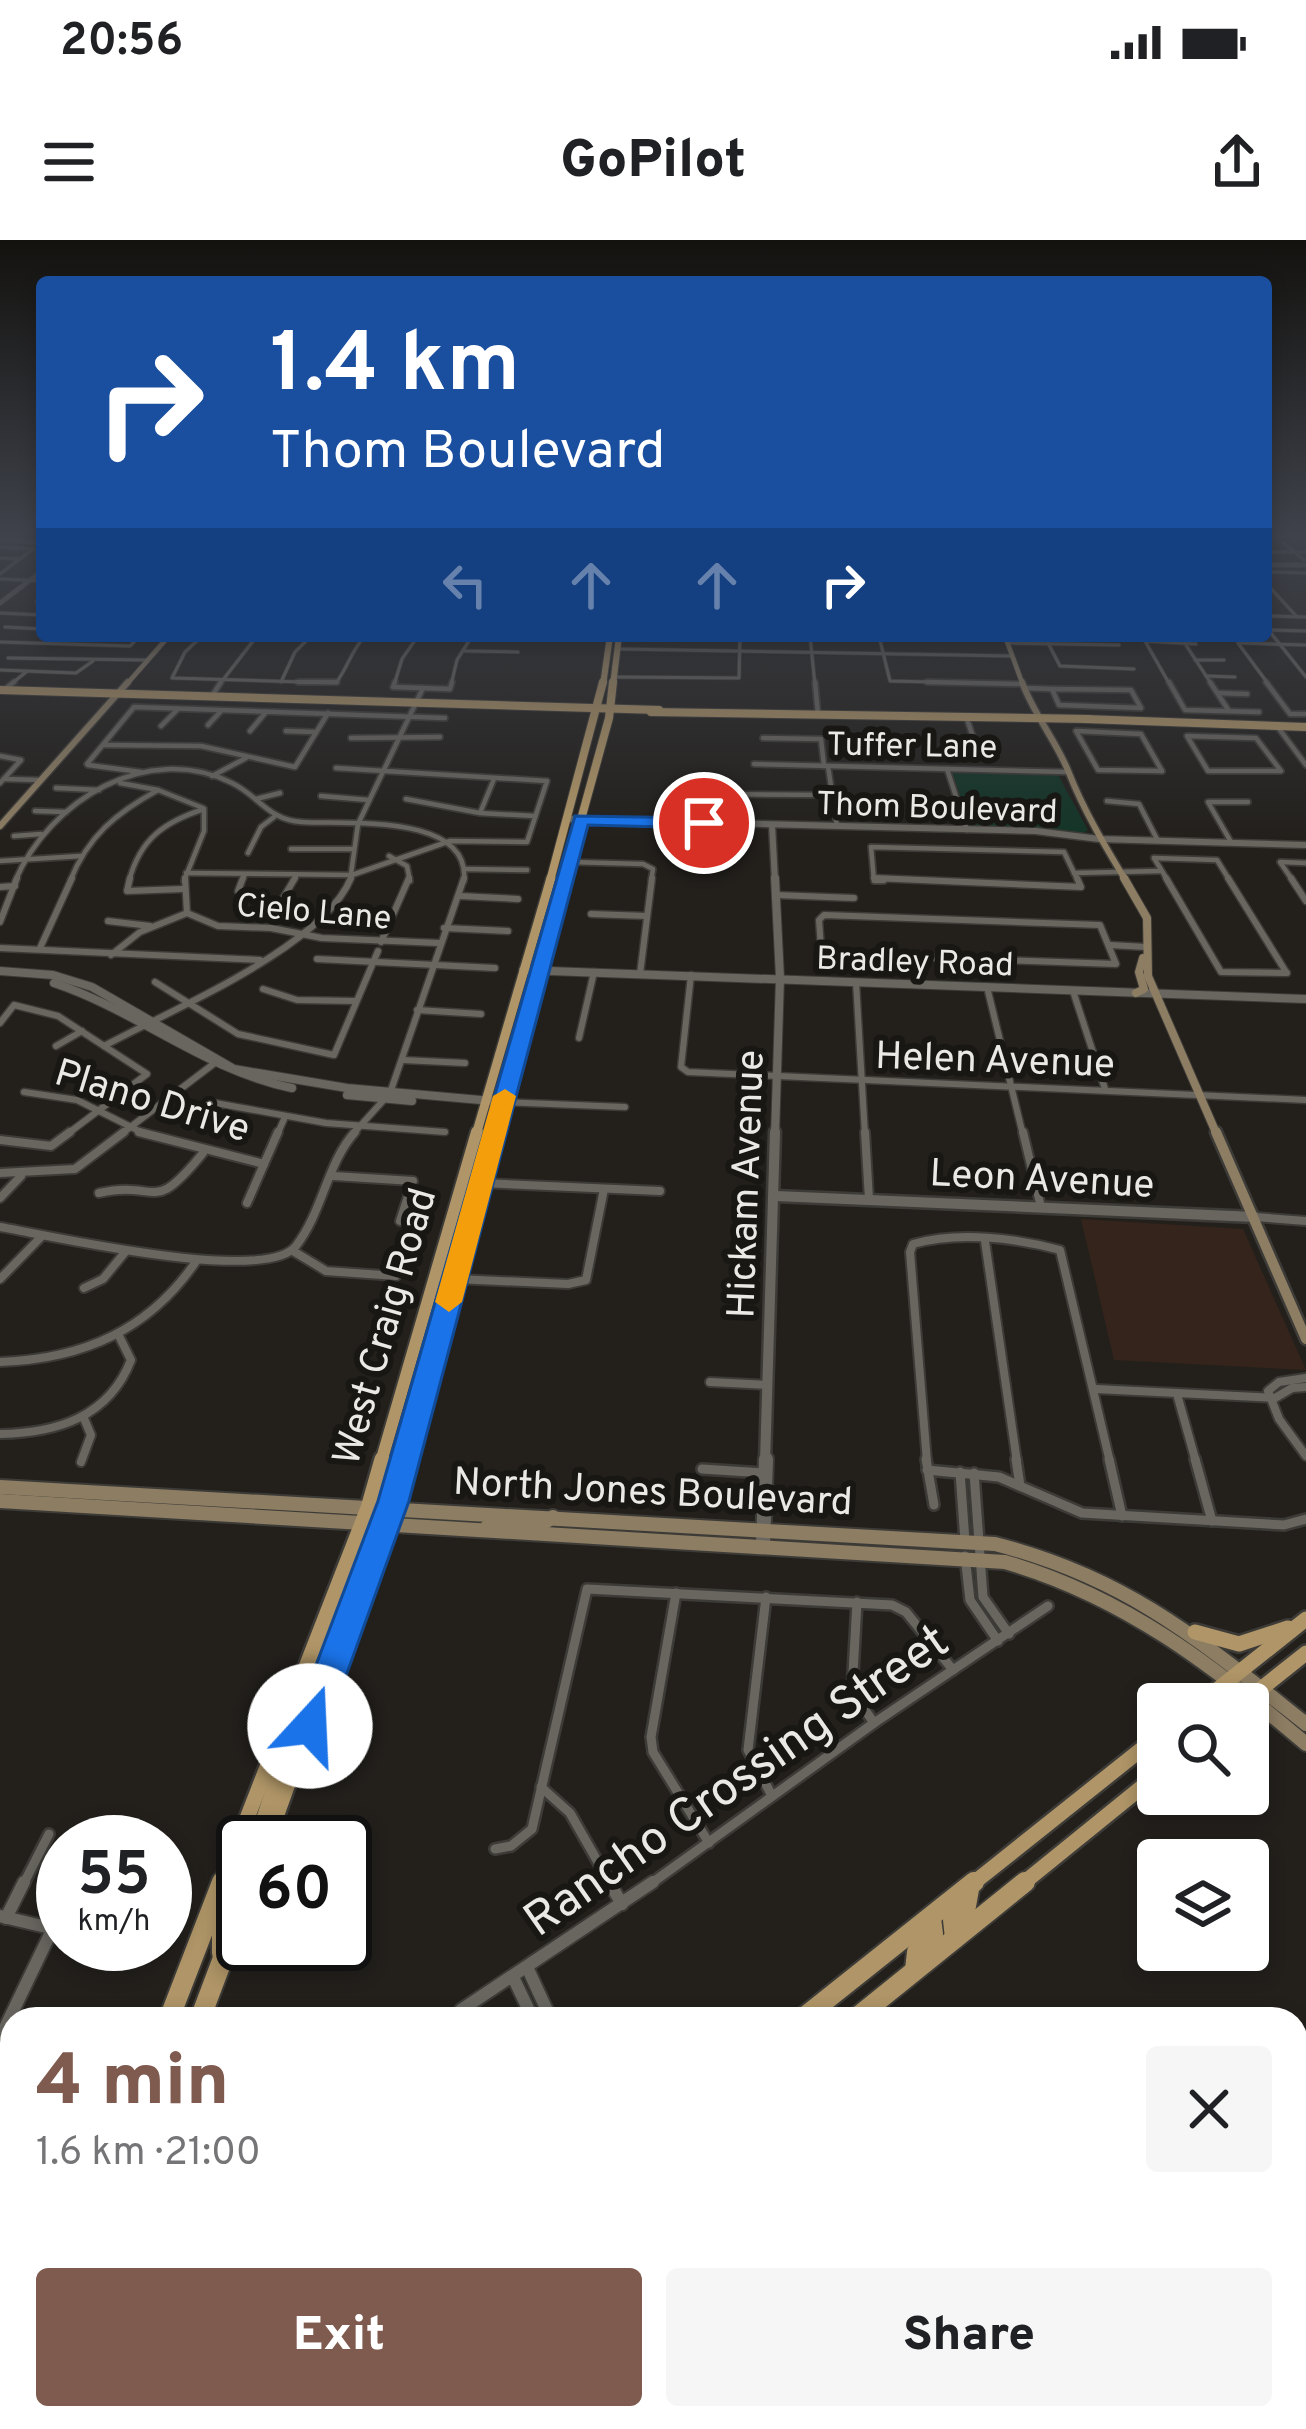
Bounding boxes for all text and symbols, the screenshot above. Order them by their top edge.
text: 20:56 [60,14,183,71]
text: GoPilot [560,128,746,197]
icon: menu [36,129,102,195]
icon: share [1204,129,1270,195]
text: 1.4 km [270,315,520,421]
icon: right [72,324,228,480]
text: Thom Boulevard [270,419,665,488]
icon: left [432,552,498,618]
icon: ahead [558,552,624,618]
icon: ahead [684,552,750,618]
icon: right [810,552,876,618]
street label: Tuffer Lane [826,726,998,770]
pin [653,772,755,874]
street label: Thom Boulevard [815,785,1058,835]
icon: arrive [671,790,737,856]
street label: Cielo Lane [234,886,393,942]
street label: Bradley Road [815,940,1014,988]
street label: Helen Avenue [874,1034,1116,1091]
street label: Hickam Avenue [719,1049,778,1319]
street label: Plano Drive [48,1050,255,1156]
street label: Leon Avenue [928,1151,1155,1212]
street label: West Craig Road [324,1183,450,1471]
street label: North Jones Boulevard [452,1460,854,1529]
street label: Rancho Crossing Street [514,1614,962,1953]
position arrow [247,1663,373,1789]
map controls [1137,1683,1269,1971]
button: search [1137,1683,1269,1815]
speed limit sign: 60 [216,1815,372,1971]
button: layers [1137,1839,1269,1971]
text: 55 [77,1840,151,1916]
text: km/h [78,1904,150,1941]
text: 4 min [36,2039,229,2131]
button: close [1146,2046,1272,2172]
text: 1.6 km · 21:00 [36,2130,261,2179]
button: Exit [36,2268,642,2406]
button: Share [666,2268,1272,2406]

